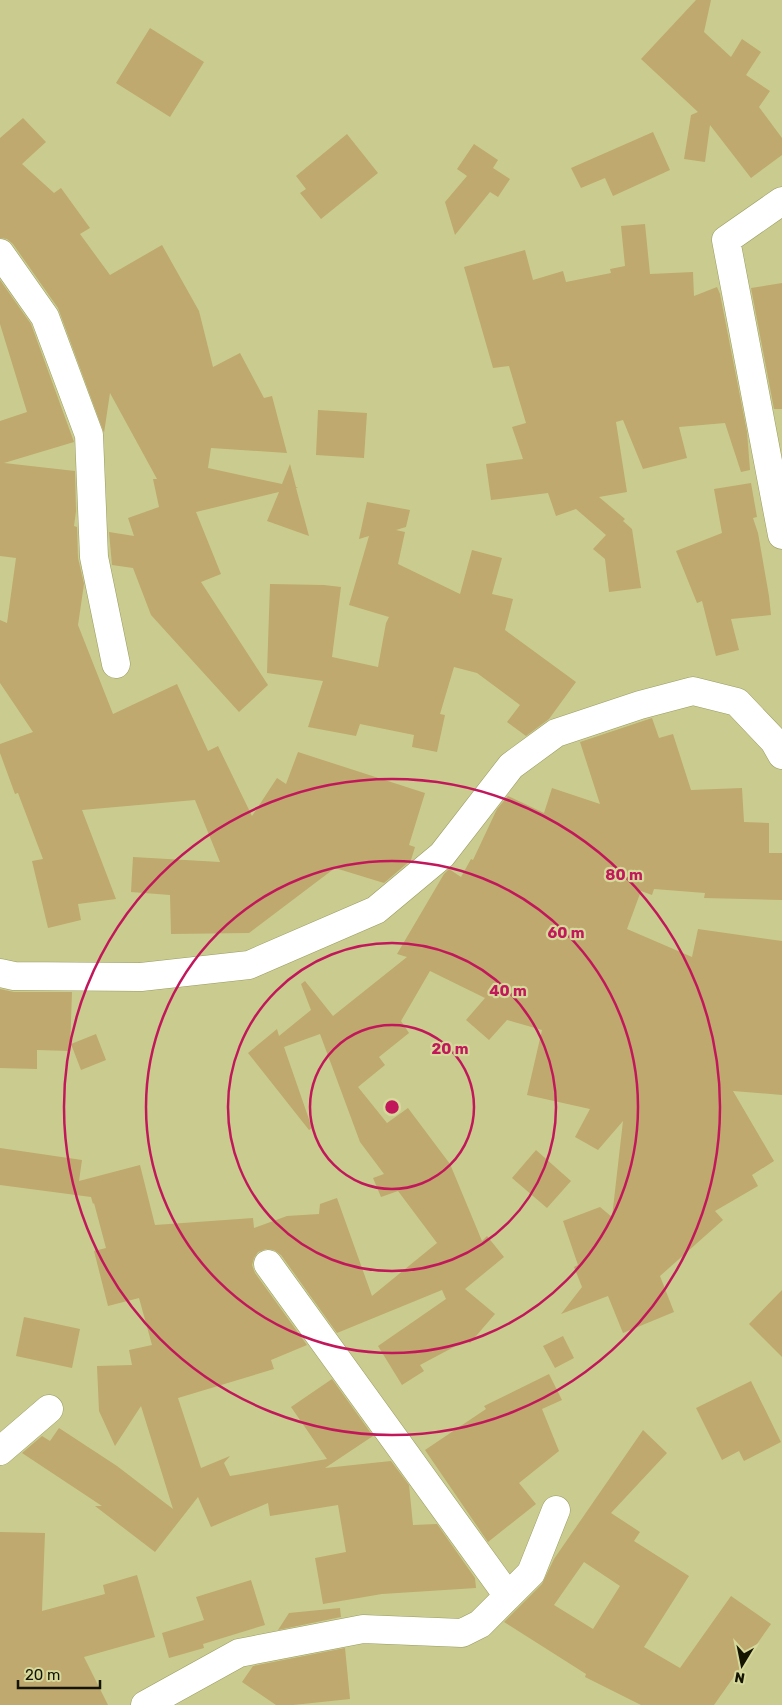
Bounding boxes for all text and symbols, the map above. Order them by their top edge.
text: 80 m [605,866,643,884]
text: 60 m [548,924,584,942]
text: 40 m [489,982,527,1000]
text: 20 m [432,1040,468,1058]
centre of rings [383,1098,401,1116]
north arrow [717,1640,767,1690]
scale bar [18,1658,100,1690]
text: 20 m [25,1666,60,1684]
text: N [733,1668,746,1687]

